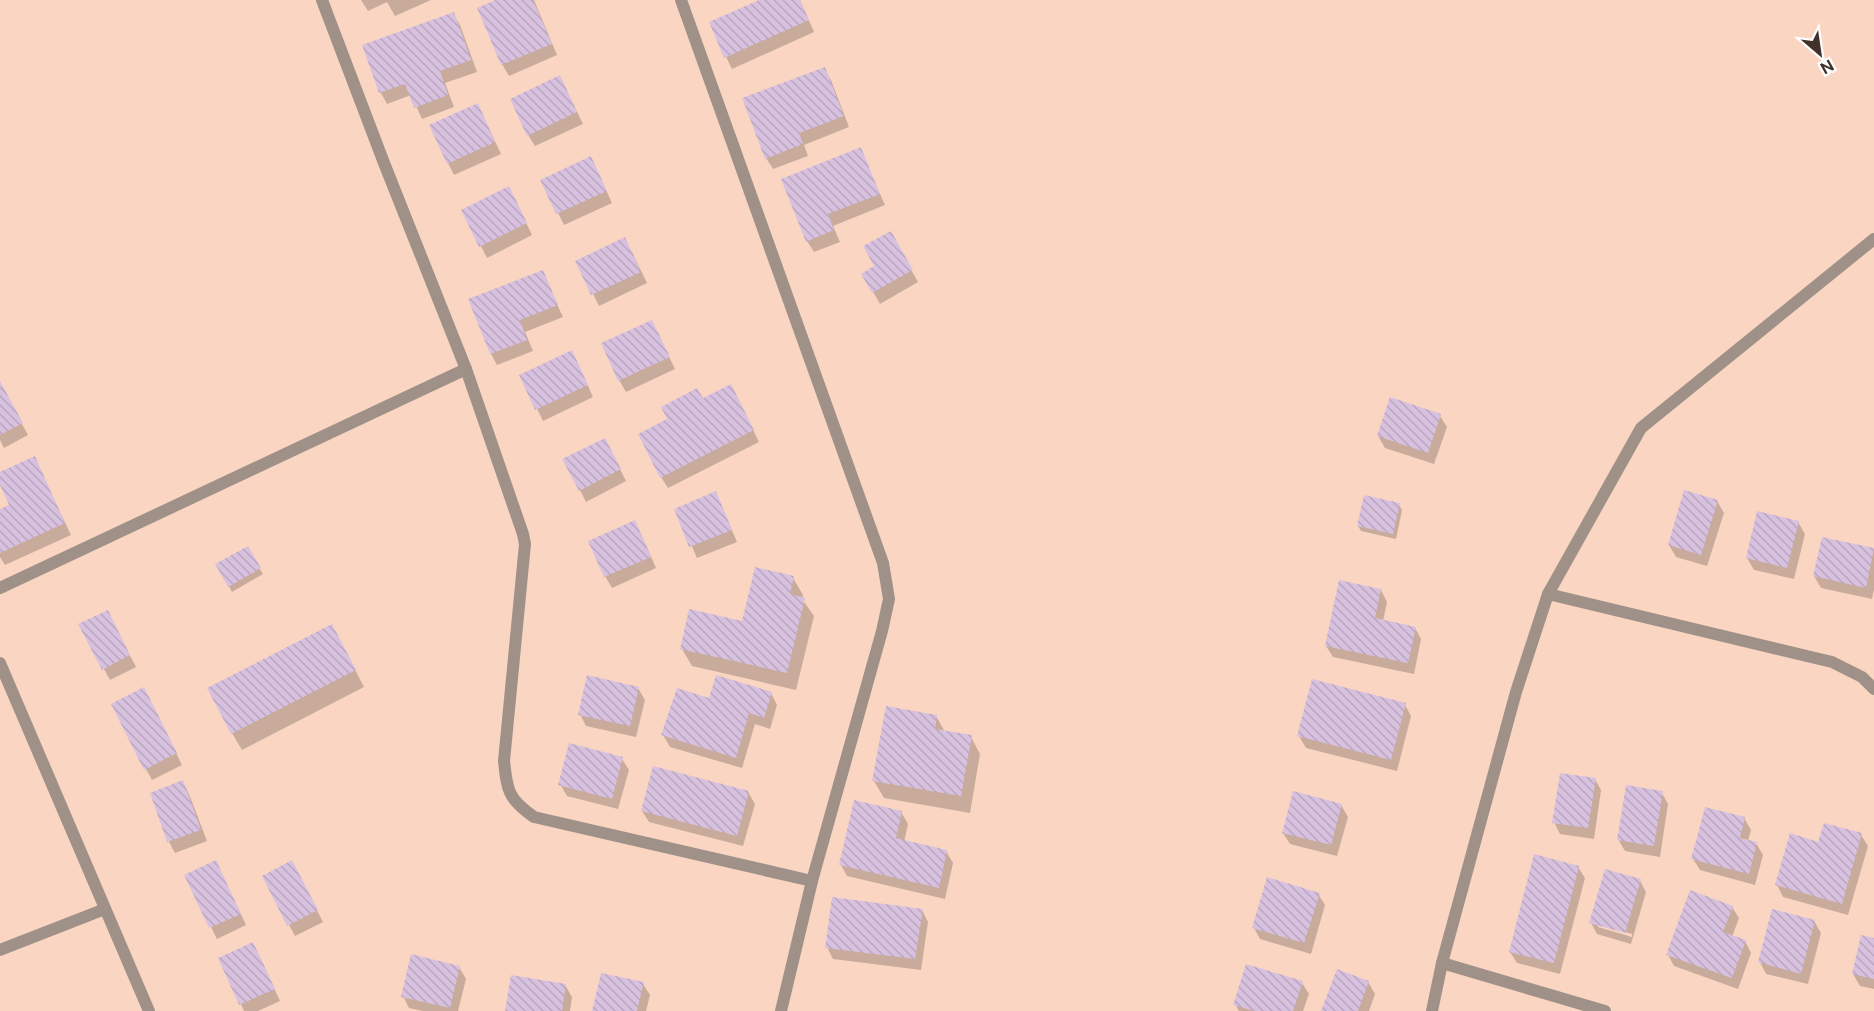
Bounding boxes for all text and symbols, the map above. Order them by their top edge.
north arrow [1790,24,1850,84]
text: N [1817,55,1837,78]

